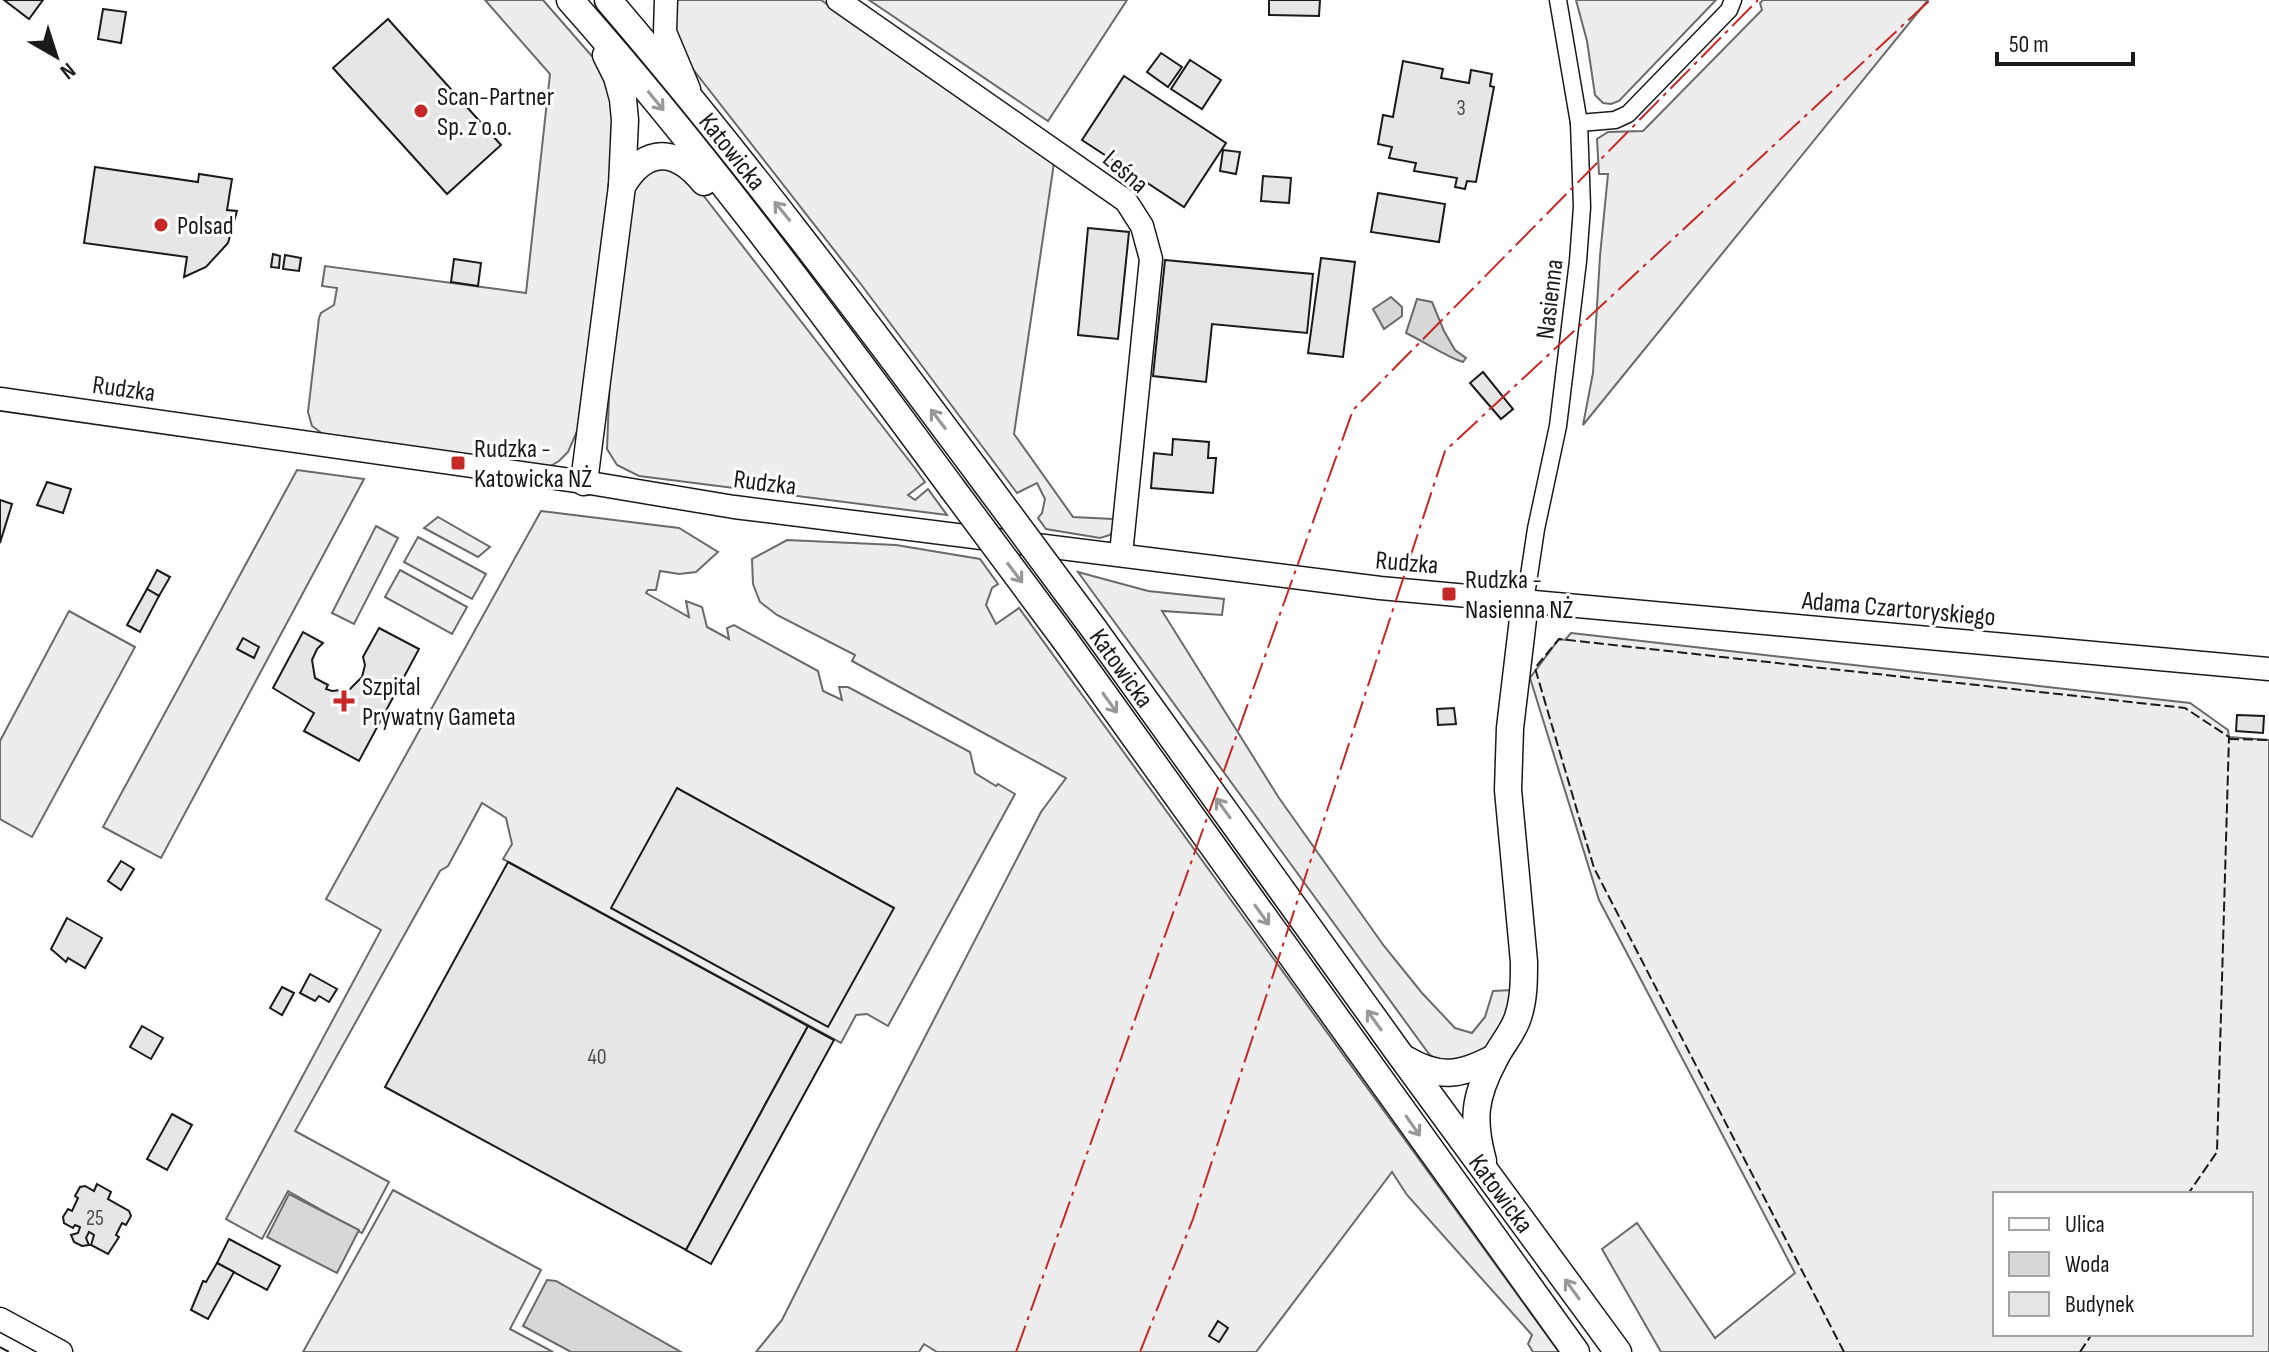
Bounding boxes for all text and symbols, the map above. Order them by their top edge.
north arrow [16,16,96,96]
scale bar [1997,16,2133,66]
text: 50 m [2009,30,2049,59]
text: N [55,56,81,85]
place label: Scan-Partner Sp. z o.o. [437,82,555,143]
one-way arrow [647,90,665,111]
house number: 3 [1456,95,1466,122]
marker: Scan-Partner Sp. z o.o. [412,102,430,120]
street label: Katowicka [691,107,772,197]
street label: Leśna [1096,144,1154,200]
one-way arrow [773,201,791,222]
place label: Polsad [177,211,234,242]
marker: Polsad [152,216,170,234]
street label: Nasienna [1530,258,1571,341]
street label: Rudzka [90,370,157,409]
one-way arrow [930,409,947,431]
place label: Rudzka - Katowicka NŻ [474,434,592,495]
marker: Rudzka - Katowicka NŻ [449,454,467,472]
street label: Rudzka [732,464,798,503]
street label: Rudzka [1374,545,1440,582]
one-way arrow [1006,562,1023,583]
place label: Rudzka - Nasienna NŻ [1465,565,1574,626]
marker: Rudzka - Nasienna NŻ [1440,585,1458,603]
street label: Adama Czartoryskiego [1800,586,1997,633]
street label: Katowicka [1082,623,1160,714]
place label: Szpital Prywatny Gameta [362,672,516,733]
marker: Szpital Prywatny Gameta [333,690,355,712]
one-way arrow [1102,692,1118,714]
one-way arrow [1214,798,1231,820]
one-way arrow [1253,903,1270,925]
one-way arrow [1366,1009,1382,1031]
house number: 40 [587,1044,607,1071]
one-way arrow [1405,1115,1421,1137]
street label: Katowicka [1461,1149,1539,1239]
legend [1993,1192,2253,1336]
house number: 25 [86,1205,104,1232]
text: Ulica [2065,1210,2105,1239]
text: Woda [2065,1250,2109,1279]
one-way arrow [1563,1279,1580,1301]
text: Budynek [2065,1290,2134,1319]

